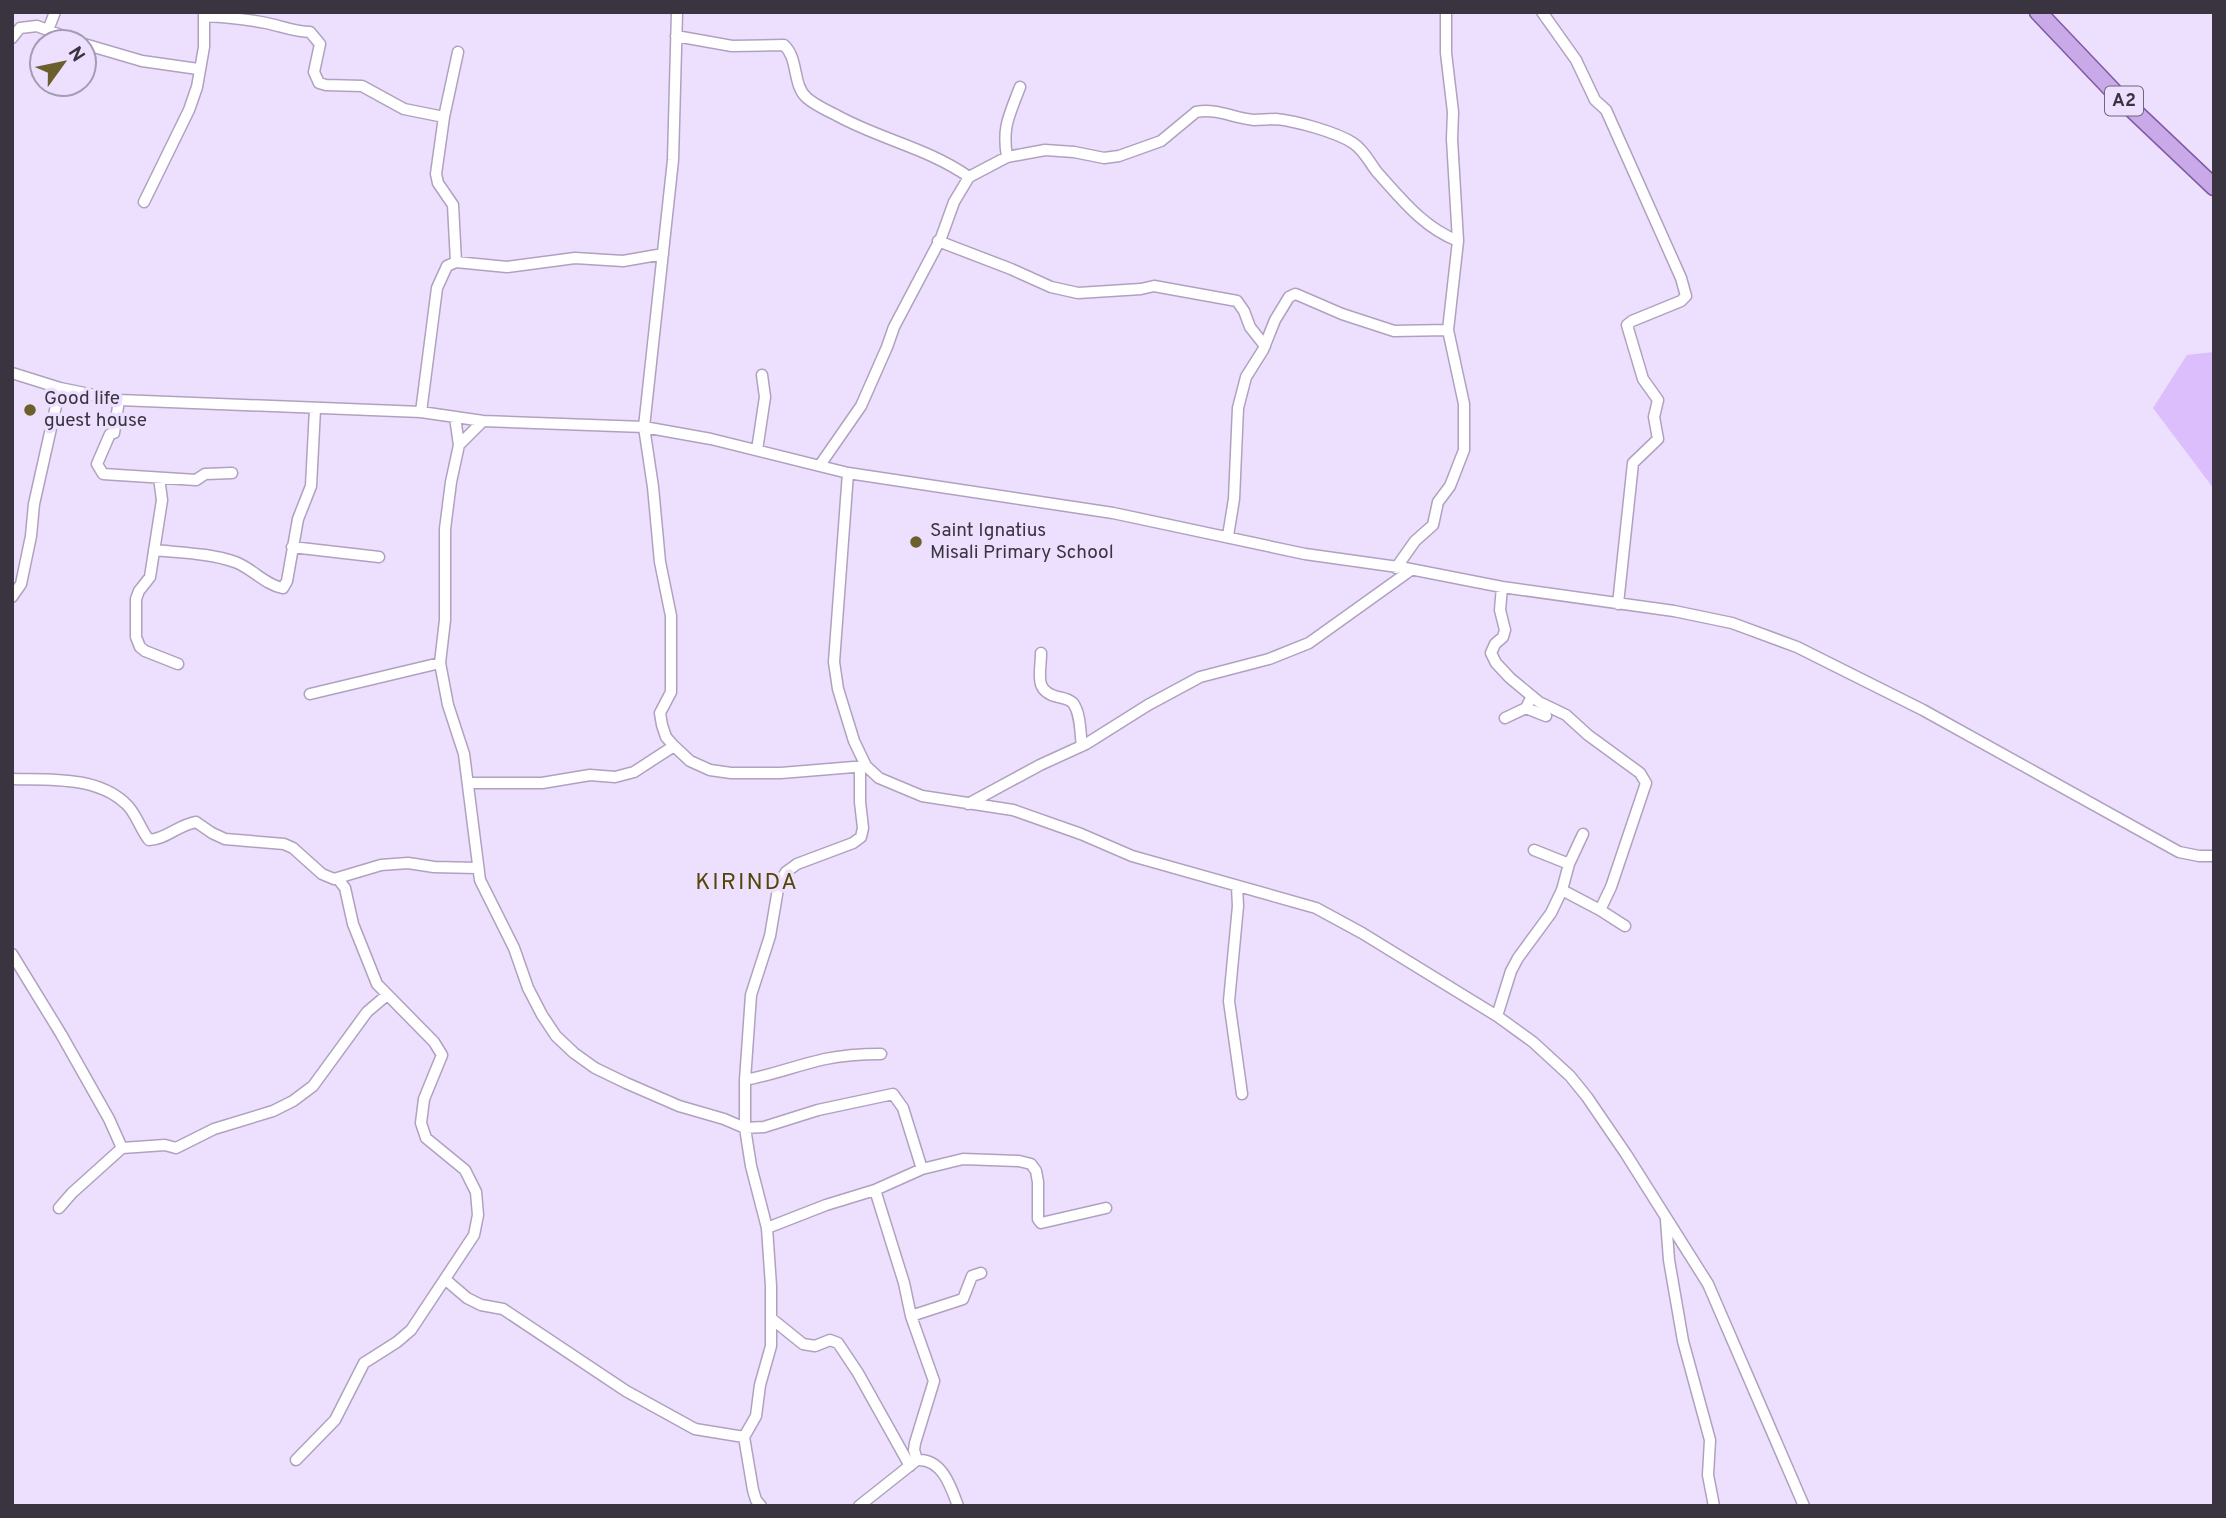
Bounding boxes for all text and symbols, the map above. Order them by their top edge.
north arrow [28,28,98,98]
text: N [62,43,89,67]
road number: A2 [2105,86,2143,116]
place label: Good life guest house [44,387,147,433]
marker: Good life guest house [22,402,38,418]
place label: Saint Ignatius Misali Primary School [930,519,1114,565]
marker: Saint Ignatius Misali Primary School [908,534,924,550]
district label: KIRINDA [695,869,799,898]

